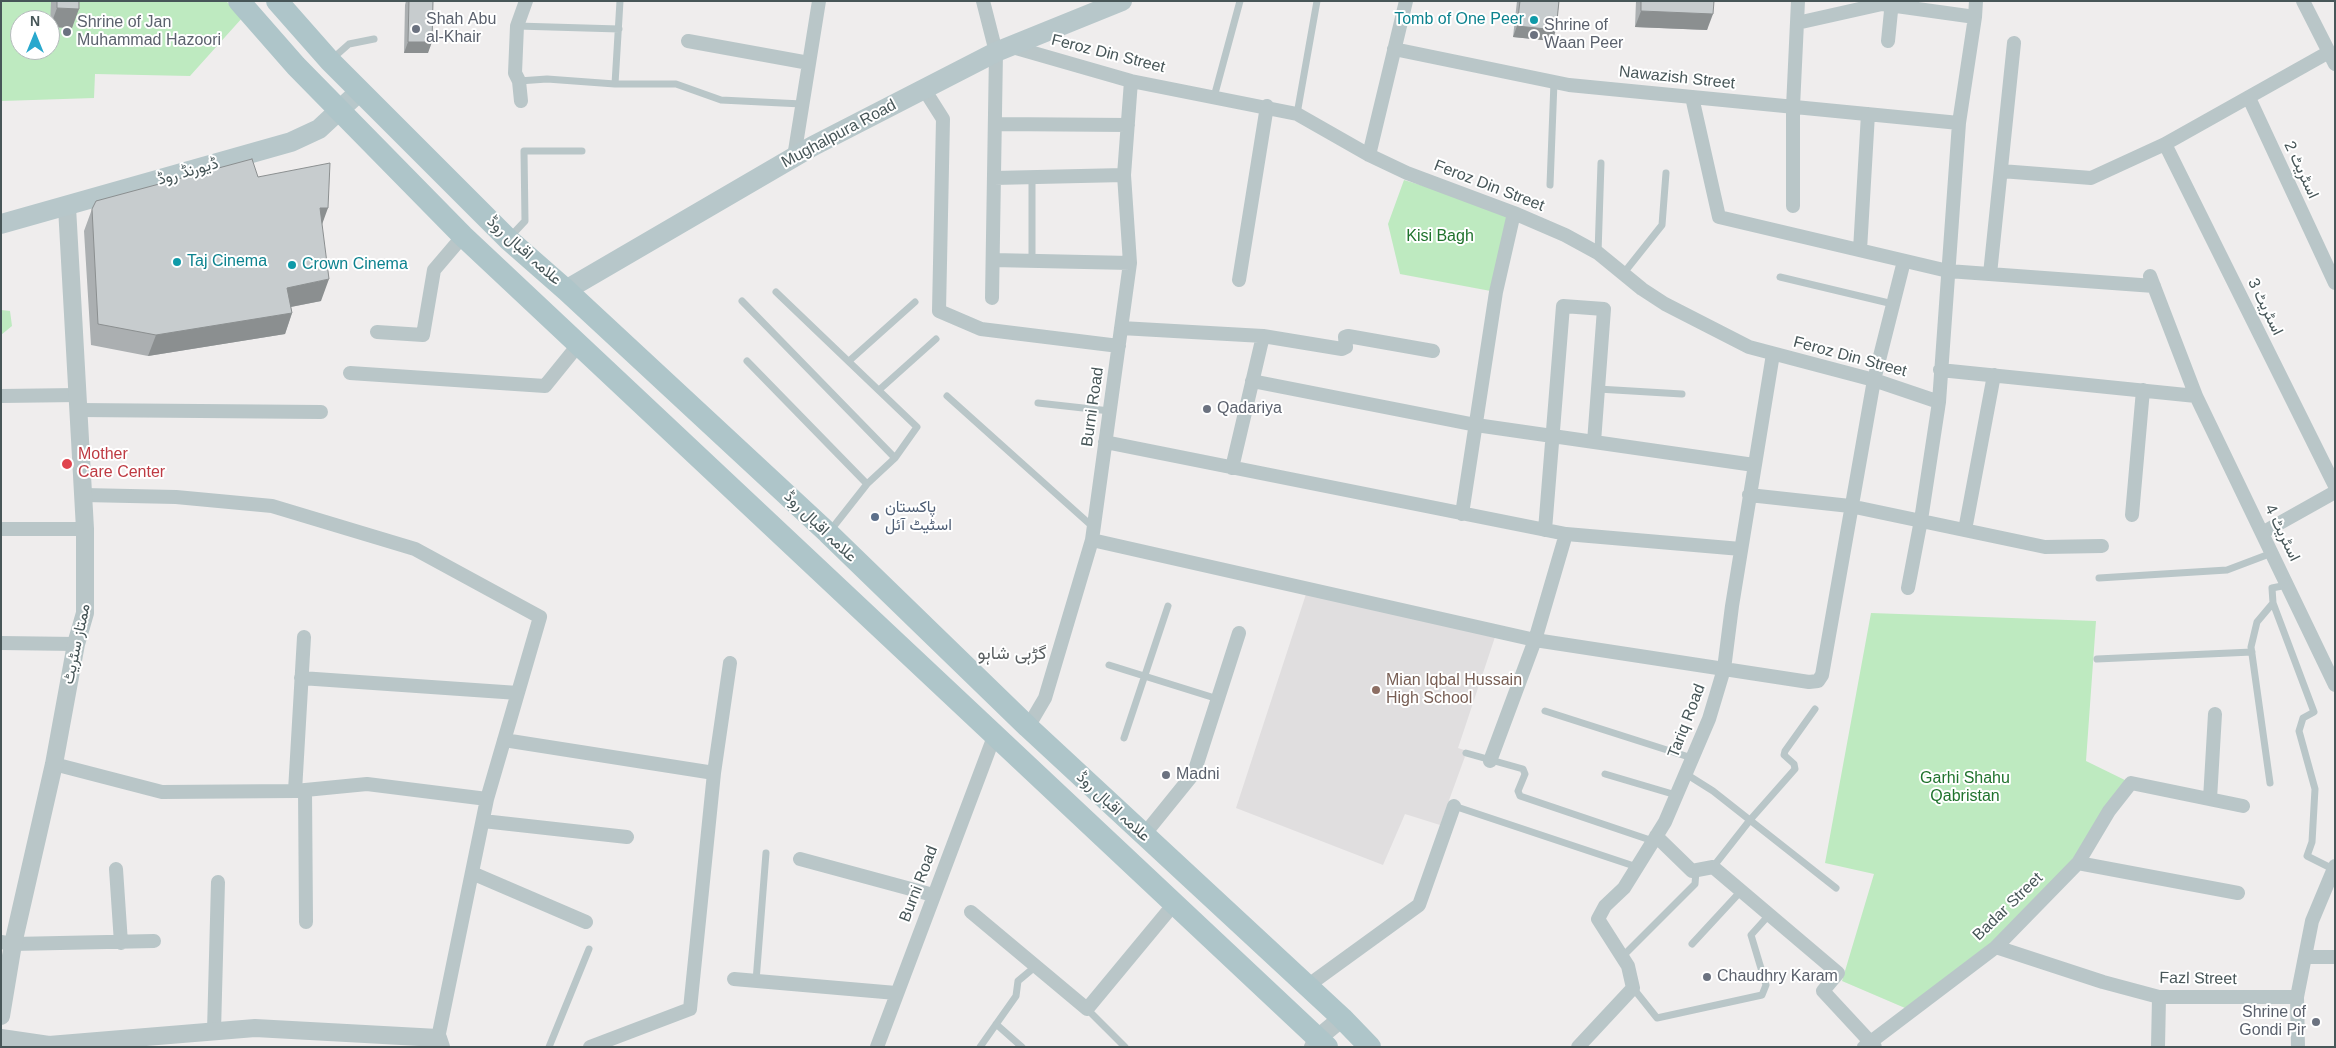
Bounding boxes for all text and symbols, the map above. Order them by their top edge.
north arrow [10,10,60,60]
place label: Shah Abu al-Khair [426,10,496,48]
place label: Tomb of One Peer [1394,10,1524,30]
text: N [30,13,40,29]
place label: Shrine of Jan Muhammad Hazoori [77,13,221,51]
marker: Tomb of One Peer [1528,14,1540,26]
place label: Shrine of Waan Peer [1544,16,1623,54]
marker: Shah Abu al-Khair [410,23,422,35]
marker: Shrine of Jan Muhammad Hazoori [61,26,73,38]
marker: Shrine of Waan Peer [1528,29,1540,41]
street label: Feroz Din Street [1049,31,1167,77]
street label: Nawazish Street [1618,62,1736,94]
street label: Mughalpura Road [778,96,900,172]
street label: اسٹریٹ 2 [2279,138,2323,202]
street label: ڈیورنڈ روڈ [155,154,221,190]
street label: Feroz Din Street [1431,156,1547,216]
street label: علامہ اقبال روڈ [483,212,565,290]
park label: Kisi Bagh [1406,227,1474,247]
place label: Taj Cinema [187,252,267,272]
place label: Crown Cinema [302,255,408,275]
marker: Taj Cinema [171,256,183,268]
marker: Crown Cinema [286,259,298,271]
street label: اسٹریٹ 3 [2243,275,2287,339]
street label: Feroz Din Street [1791,333,1909,381]
street label: Burni Road [1078,366,1108,448]
place label: Qadariya [1217,399,1282,419]
marker: Qadariya [1201,403,1213,415]
place label: Mother Care Center [78,445,165,483]
marker: Mother Care Center [60,457,74,471]
street label: علامہ اقبال روڈ [780,487,860,567]
place label: پاکستان اسٹیٹ آئل [885,498,952,536]
street label: اسٹریٹ 4 [2260,501,2304,565]
marker: پاکستان اسٹیٹ آئل [869,511,881,523]
street label: ممتاز سٹریٹ [59,602,95,686]
district label: گڑہی شاہو [978,643,1046,665]
place label: Mian Iqbal Hussain High School [1386,671,1522,709]
street label: Tariq Road [1664,681,1710,761]
marker: Mian Iqbal Hussain High School [1370,684,1382,696]
place label: Madni [1176,765,1220,785]
street label: علامہ اقبال روڈ [1072,768,1154,846]
marker: Madni [1160,769,1172,781]
park label: Garhi Shahu Qabristan [1920,769,2010,807]
street label: Burni Road [896,843,942,925]
street label: Badar Street [1969,869,2047,945]
place label: Chaudhry Karam [1717,967,1838,987]
street label: Fazl Street [2159,969,2237,989]
marker: Chaudhry Karam [1701,971,1713,983]
place label: Shrine of Gondi Pir [2239,1003,2306,1041]
marker: Shrine of Gondi Pir [2310,1016,2322,1028]

